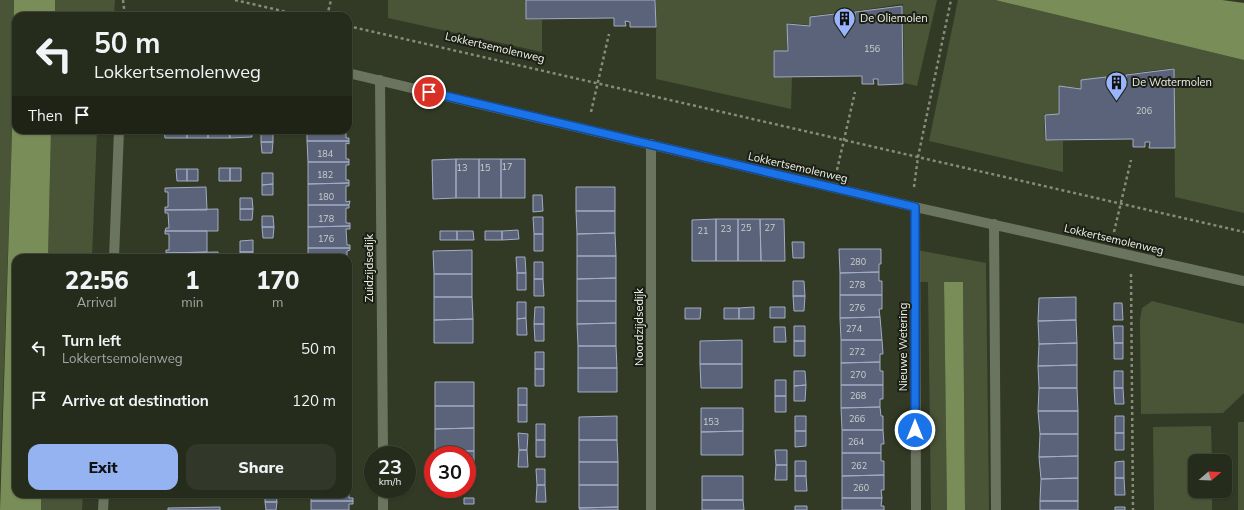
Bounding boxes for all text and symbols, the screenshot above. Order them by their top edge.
building icon: De Oliemolen [832,5,858,38]
place label: De Oliemolen [860,11,928,25]
text: 50 m [94,25,160,60]
icon: left [28,28,80,80]
street label: Lokkertsemolenweg [444,29,546,65]
house number: 156 [864,43,880,54]
text: Lokkertsemolenweg [94,60,261,83]
building icon: De Watermolen [1104,69,1130,102]
pin [412,75,446,109]
place label: De Watermolen [1132,75,1212,89]
icon: arrive [418,81,440,103]
icon: arrive [71,104,93,126]
house number: 206 [1136,105,1152,116]
text: Then [28,106,63,125]
house number: 184 [317,148,334,159]
street label: Lokkertsemolenweg [747,149,849,185]
house number: 17 [502,161,512,172]
house number: 13 [457,162,467,173]
house number: 15 [480,162,491,173]
house number: 182 [317,169,333,180]
house number: 180 [318,191,334,202]
house number: 178 [318,213,334,224]
street label: Lokkertsemolenweg [1063,221,1165,257]
house number: 25 [741,222,752,233]
house number: 27 [765,222,775,233]
house number: 23 [721,223,731,234]
house number: 21 [698,225,708,236]
house number: 176 [318,233,334,244]
street label: Zuidzijdsedijk [362,233,376,302]
house number: 280 [850,256,866,267]
text: 22:56 [65,265,129,295]
text: 1 [185,265,200,295]
text: 170 [256,265,299,295]
house number: 278 [849,279,865,290]
street label: Noordzijdsedijk [632,288,646,366]
text: Arrival [77,294,117,310]
text: min [181,294,203,310]
text: m [272,294,283,310]
house number: 276 [849,302,865,313]
street label: Nieuwe Wetering [896,303,910,391]
house number: 274 [846,323,863,334]
text: Turn left [62,331,121,350]
icon: left [28,337,50,359]
text: 50 m [301,339,336,358]
house number: 272 [849,346,865,357]
text: Lokkertsemolenweg [62,350,183,366]
house number: 270 [850,369,866,380]
icon: arrive [28,389,50,411]
house number: 268 [850,390,866,401]
text: Arrive at destination [62,391,209,410]
text: 120 m [292,391,336,410]
position arrow [894,409,936,451]
house number: 266 [849,413,865,424]
house number: 153 [703,416,719,427]
house number: 264 [848,436,865,447]
button: Exit [28,444,178,490]
button: Share [186,444,336,490]
speed limit sign: 30 [424,446,476,498]
text: 23 [378,454,402,479]
north arrow [1188,454,1232,498]
map controls [1188,454,1232,498]
house number: 262 [851,460,867,471]
text: km/h [379,475,401,488]
house number: 260 [853,482,869,493]

